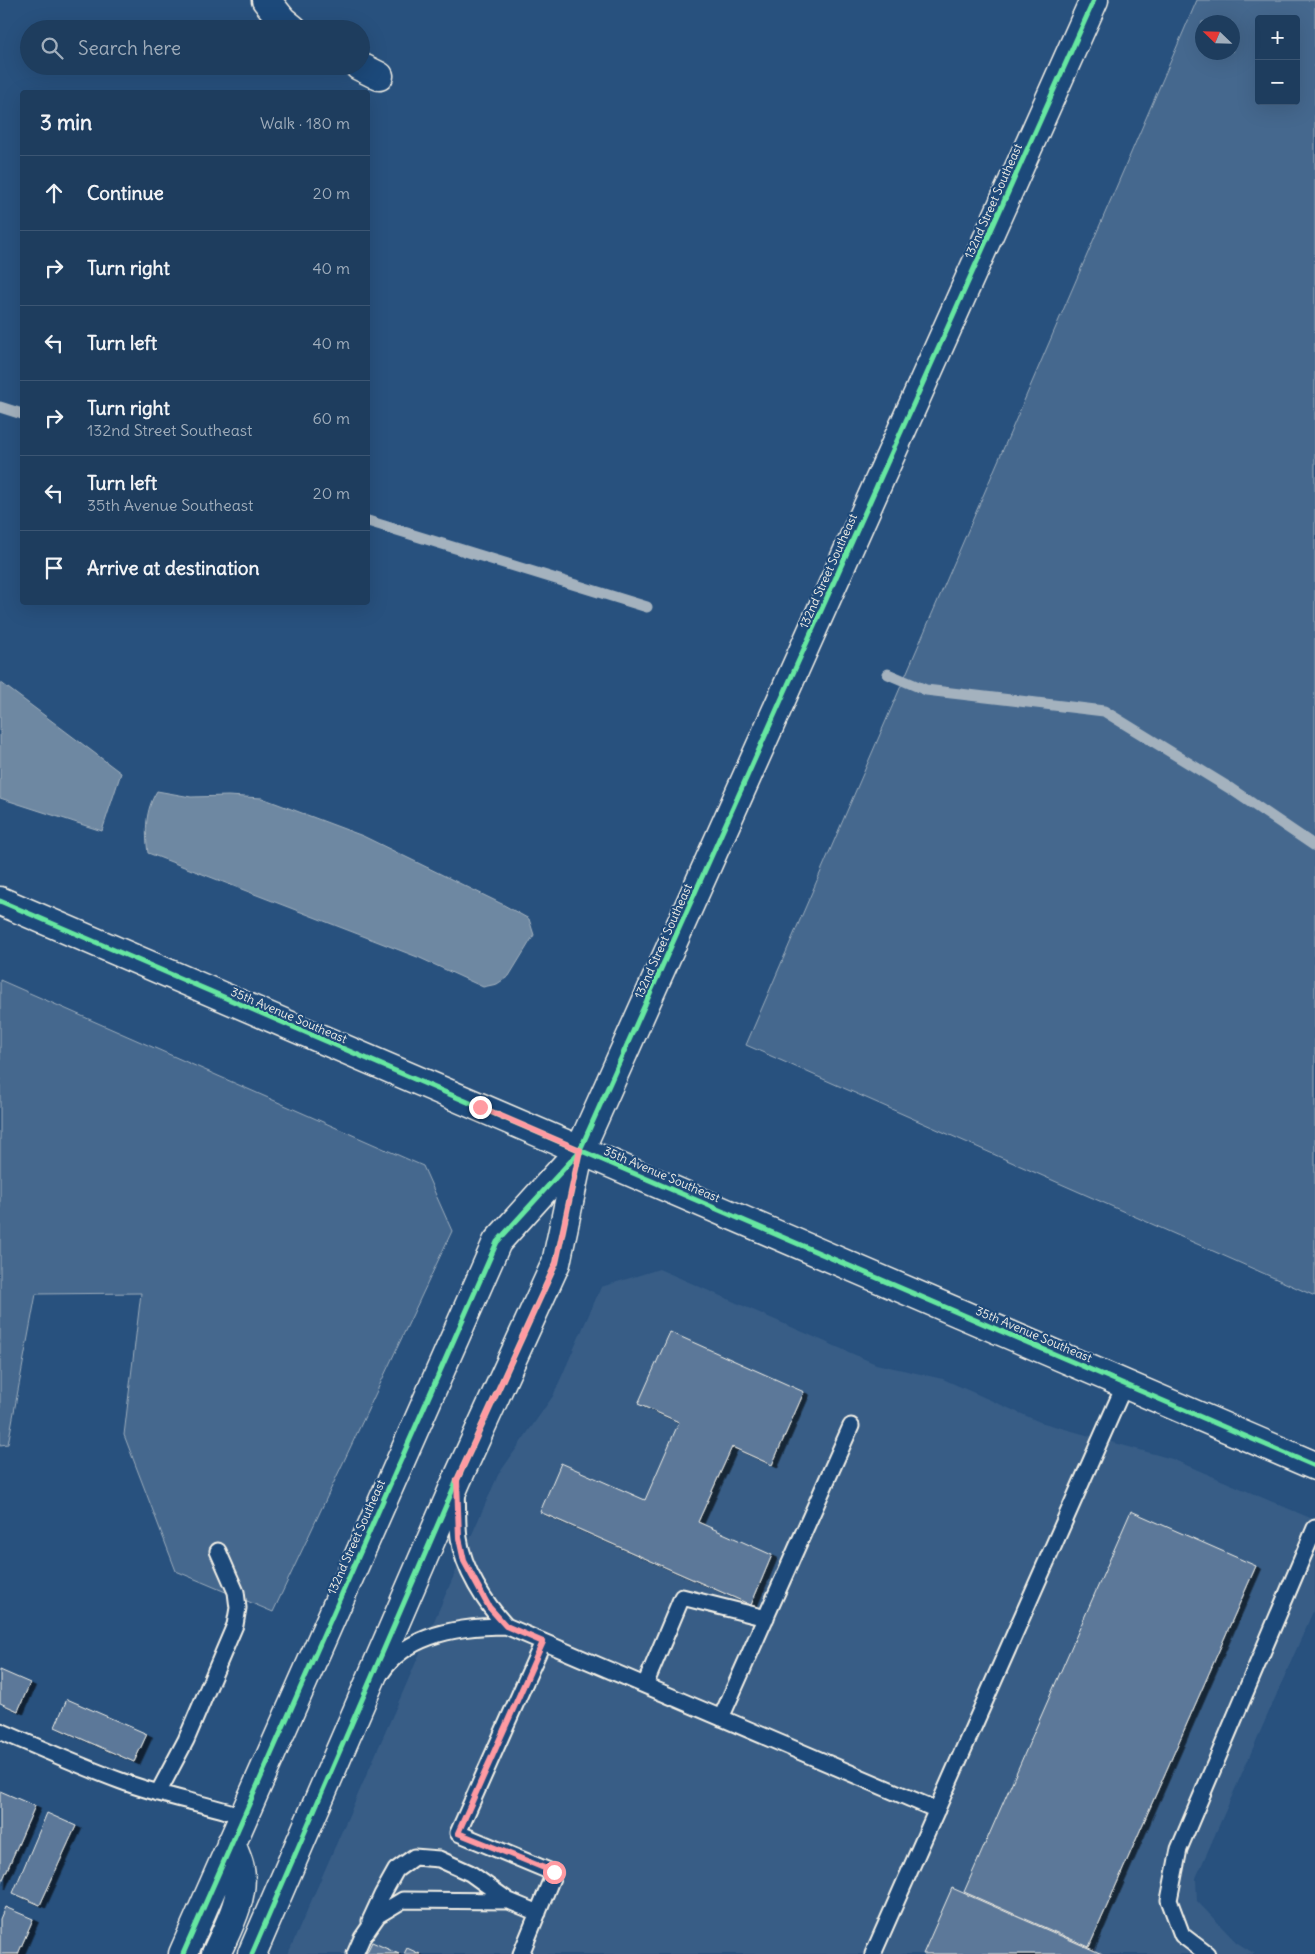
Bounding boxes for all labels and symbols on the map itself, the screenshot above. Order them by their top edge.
north arrow [1195,15,1240,60]
street label: 132nd Street Southeast [961,141,1025,261]
street label: 132nd Street Southeast [796,511,860,631]
street label: 132nd Street Southeast [631,881,695,1001]
street label: 35th Avenue Southeast [229,984,349,1046]
route end [469,1096,492,1119]
street label: 35th Avenue Southeast [602,1143,722,1205]
street label: 35th Avenue Southeast [974,1303,1094,1365]
street label: 132nd Street Southeast [324,1477,388,1597]
route start [543,1861,566,1884]

